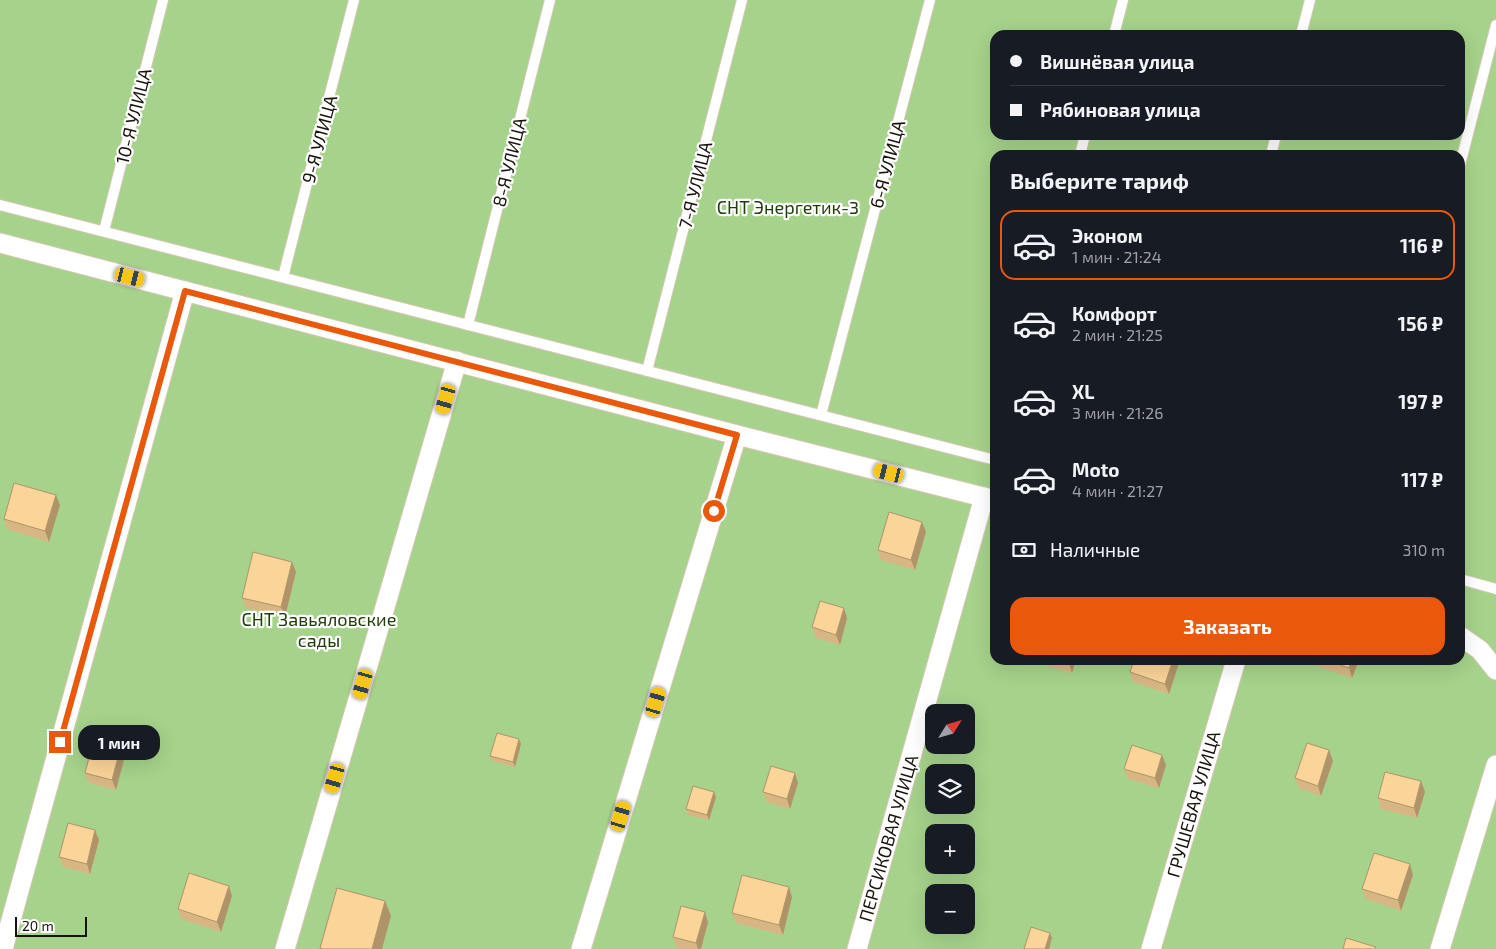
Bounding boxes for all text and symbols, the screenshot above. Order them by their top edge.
text: Вишнёвая улица [1040,50,1194,73]
street label: 10-Я УЛИЦА [110,65,156,166]
street label: 9-Я УЛИЦА [297,92,342,186]
text: Рябиновая улица [1040,98,1201,121]
street label: 8-Я УЛИЦА [487,114,531,209]
street label: 6-Я УЛИЦА [865,117,910,211]
street label: 7-Я УЛИЦА [674,138,717,231]
text: Выберите тариф [1010,167,1189,193]
park label: СНТ Энергетик-3 [717,196,859,218]
icon: car [1012,223,1057,268]
text: Эконом [1072,224,1143,247]
text: 116 ₽ [1400,234,1443,257]
text: 1 мин · 21:24 [1072,247,1162,266]
car [113,266,146,288]
icon: car [1012,301,1057,346]
text: Комфорт [1072,302,1157,325]
text: 156 ₽ [1398,312,1443,335]
text: 2 мин · 21:25 [1072,325,1163,344]
icon: car [1012,379,1057,424]
text: XL [1072,380,1094,403]
car [434,383,457,415]
text: 197 ₽ [1398,390,1443,413]
text: 3 мин · 21:26 [1072,403,1163,422]
icon: car [1012,457,1057,502]
text: Moto [1072,458,1120,481]
car [872,462,905,484]
text: 117 ₽ [1401,468,1443,491]
text: 4 мин · 21:27 [1072,481,1163,500]
route start [703,500,725,522]
icon: cash [1010,536,1038,564]
text: Наличные [1050,538,1140,561]
text: 310 m [1403,540,1445,559]
button: Заказать [1010,597,1445,655]
park label: СНТ Завьяловские сады [242,608,396,651]
car [351,668,374,700]
car [644,685,667,719]
north arrow [925,704,975,754]
map controls [925,704,975,934]
callout: 1 мин [78,724,160,760]
street label: ГРУШЕВАЯ УЛИЦА [1162,727,1225,880]
route end [49,731,71,753]
text: 1 мин [98,733,140,752]
street label: ПЕРСИКОВАЯ УЛИЦА [854,751,923,924]
car [323,762,346,794]
button: layers [925,764,975,814]
car [609,799,632,833]
button: + [925,824,975,874]
button: − [925,884,975,934]
scale bar [15,914,88,937]
text: 20 m [22,917,54,934]

